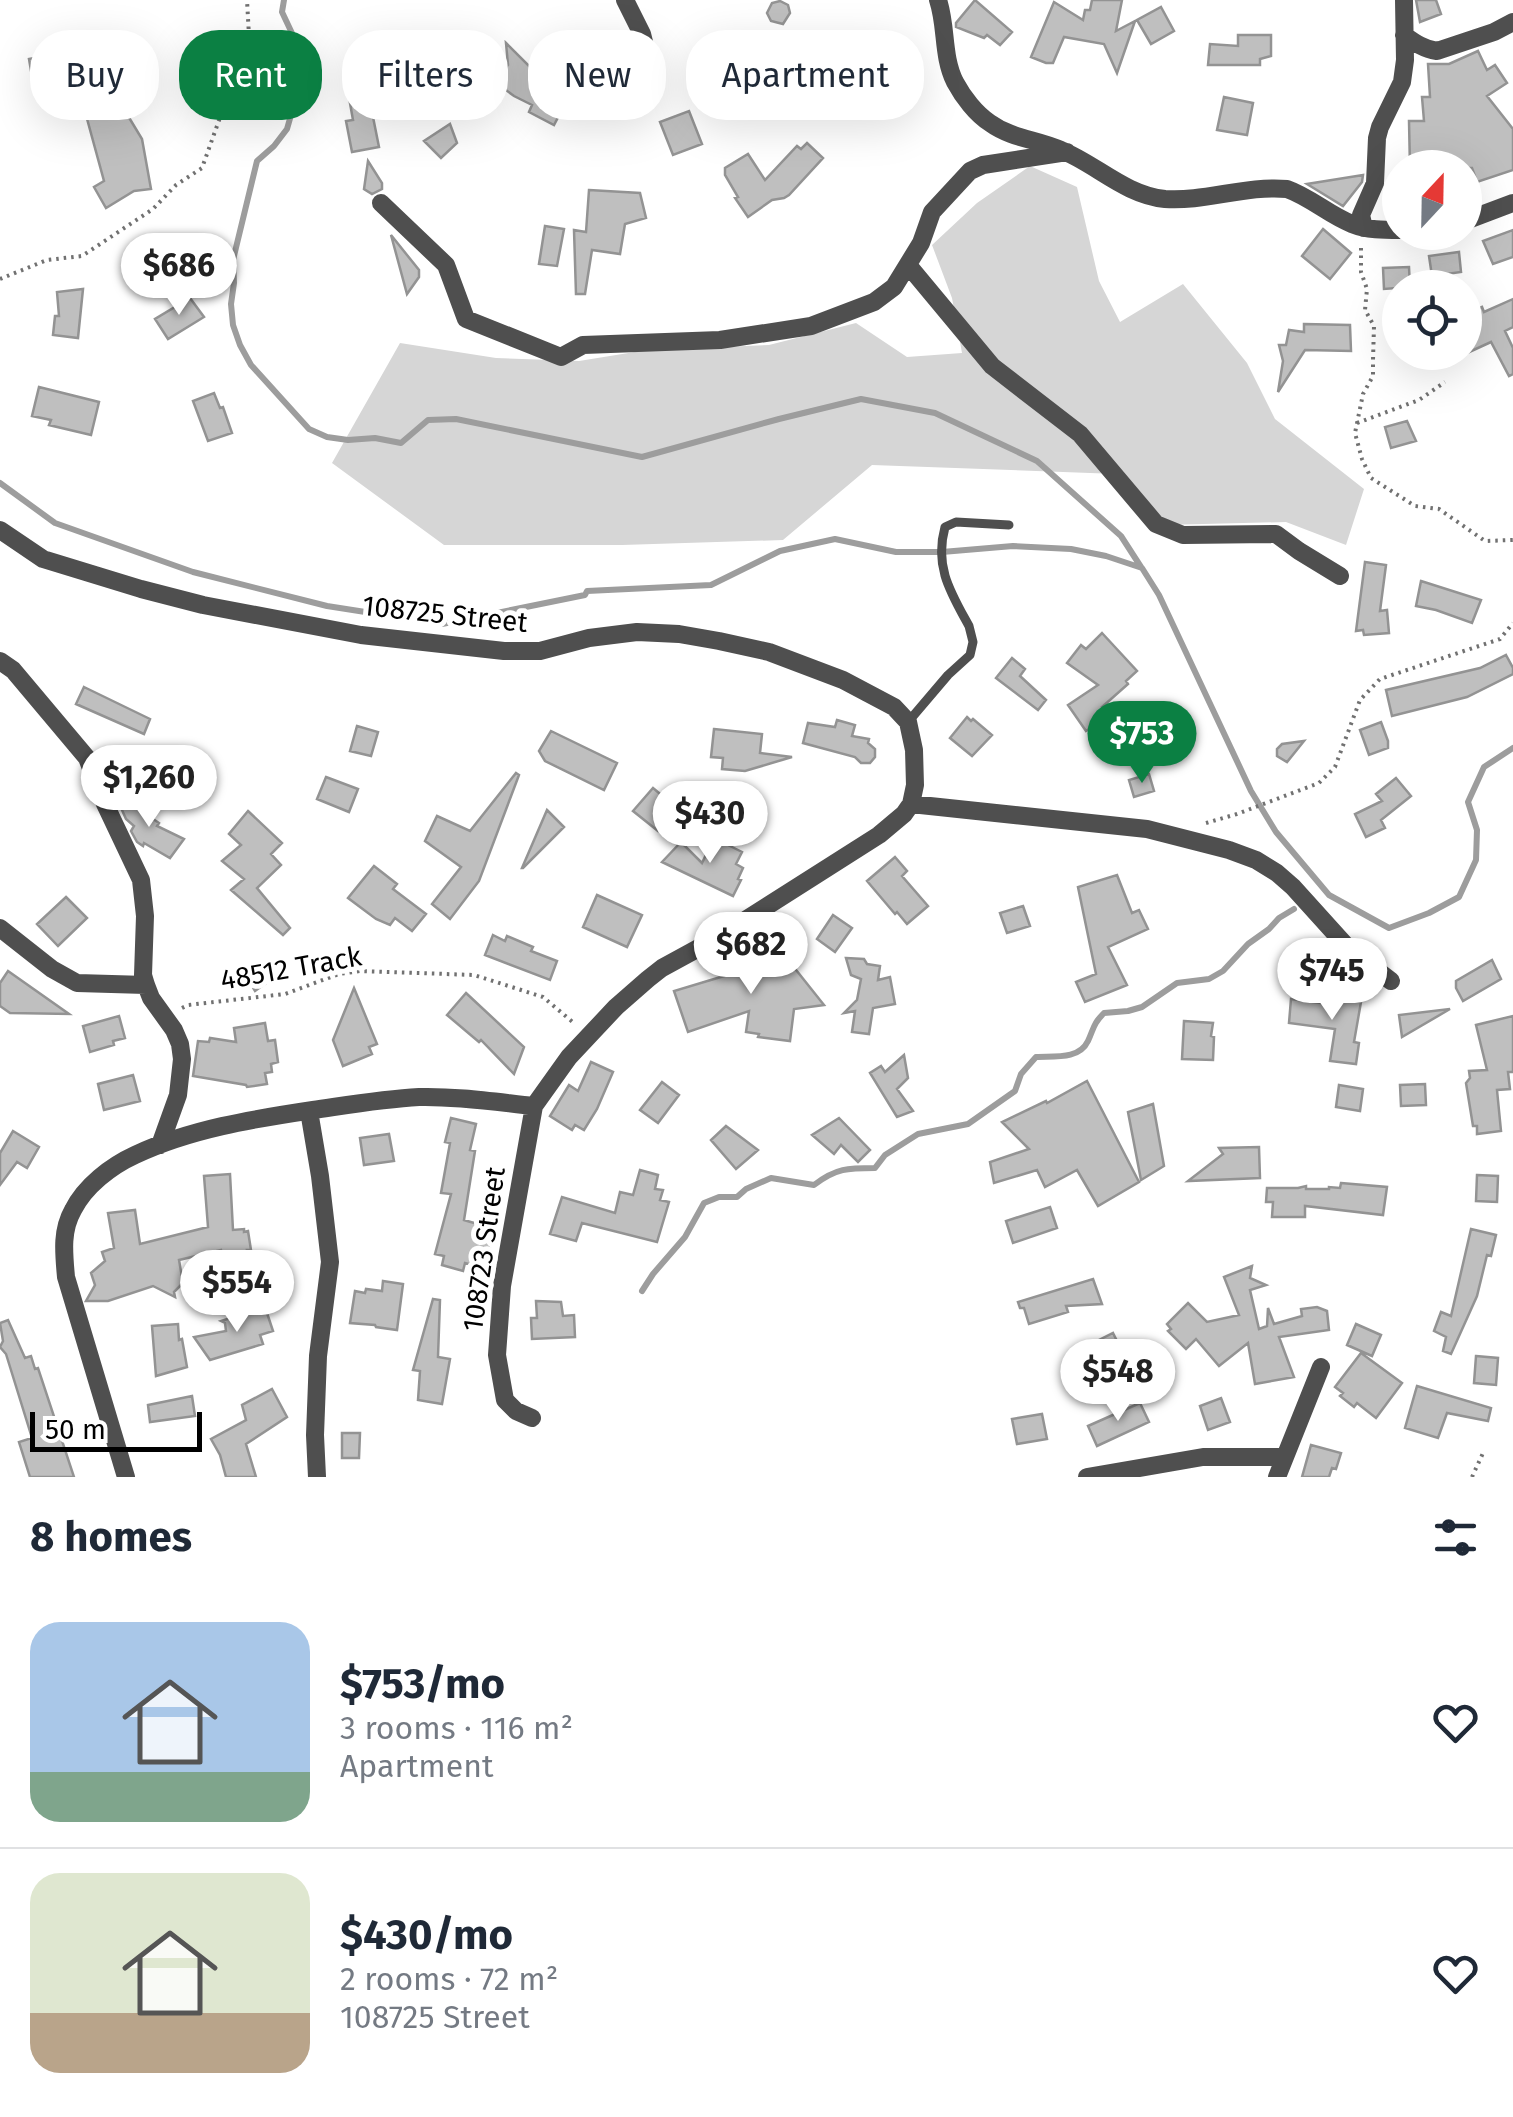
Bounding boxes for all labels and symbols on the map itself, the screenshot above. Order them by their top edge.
north arrow [1382,150,1482,250]
pin: $686 [120,233,238,318]
street label: 108725 Street [361,589,530,639]
pin: $753 [1083,701,1201,786]
pin: $1,260 [68,745,230,830]
pin: $430 [651,781,769,866]
pin: $682 [692,912,810,997]
pin: $745 [1273,938,1391,1023]
street label: 48512 Track [218,939,365,997]
street label: 108723 Street [456,1164,512,1333]
pin: $554 [178,1250,296,1335]
pin: $548 [1059,1339,1177,1424]
scale bar [30,1407,202,1452]

